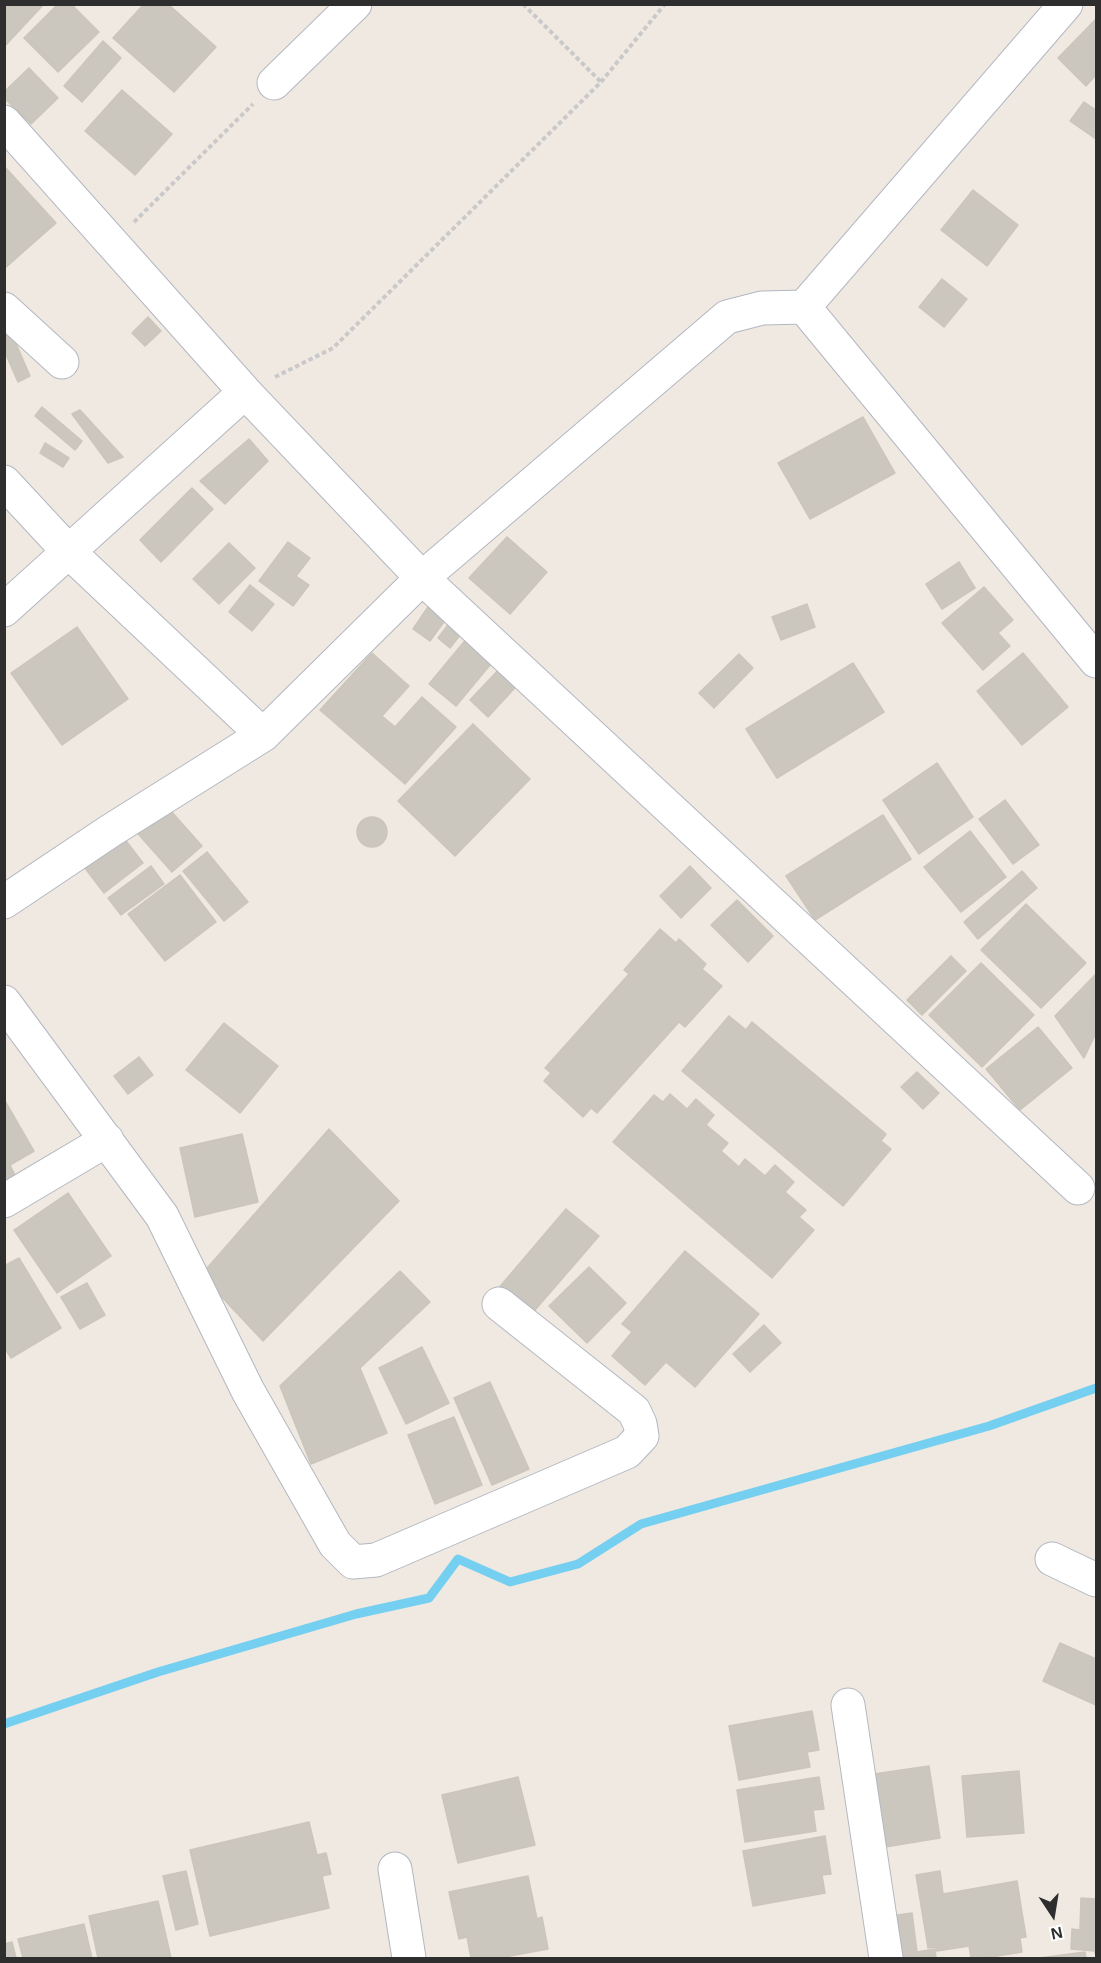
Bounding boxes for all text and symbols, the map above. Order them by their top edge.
north arrow [1023,1885,1083,1945]
text: N [1049,1924,1064,1943]

